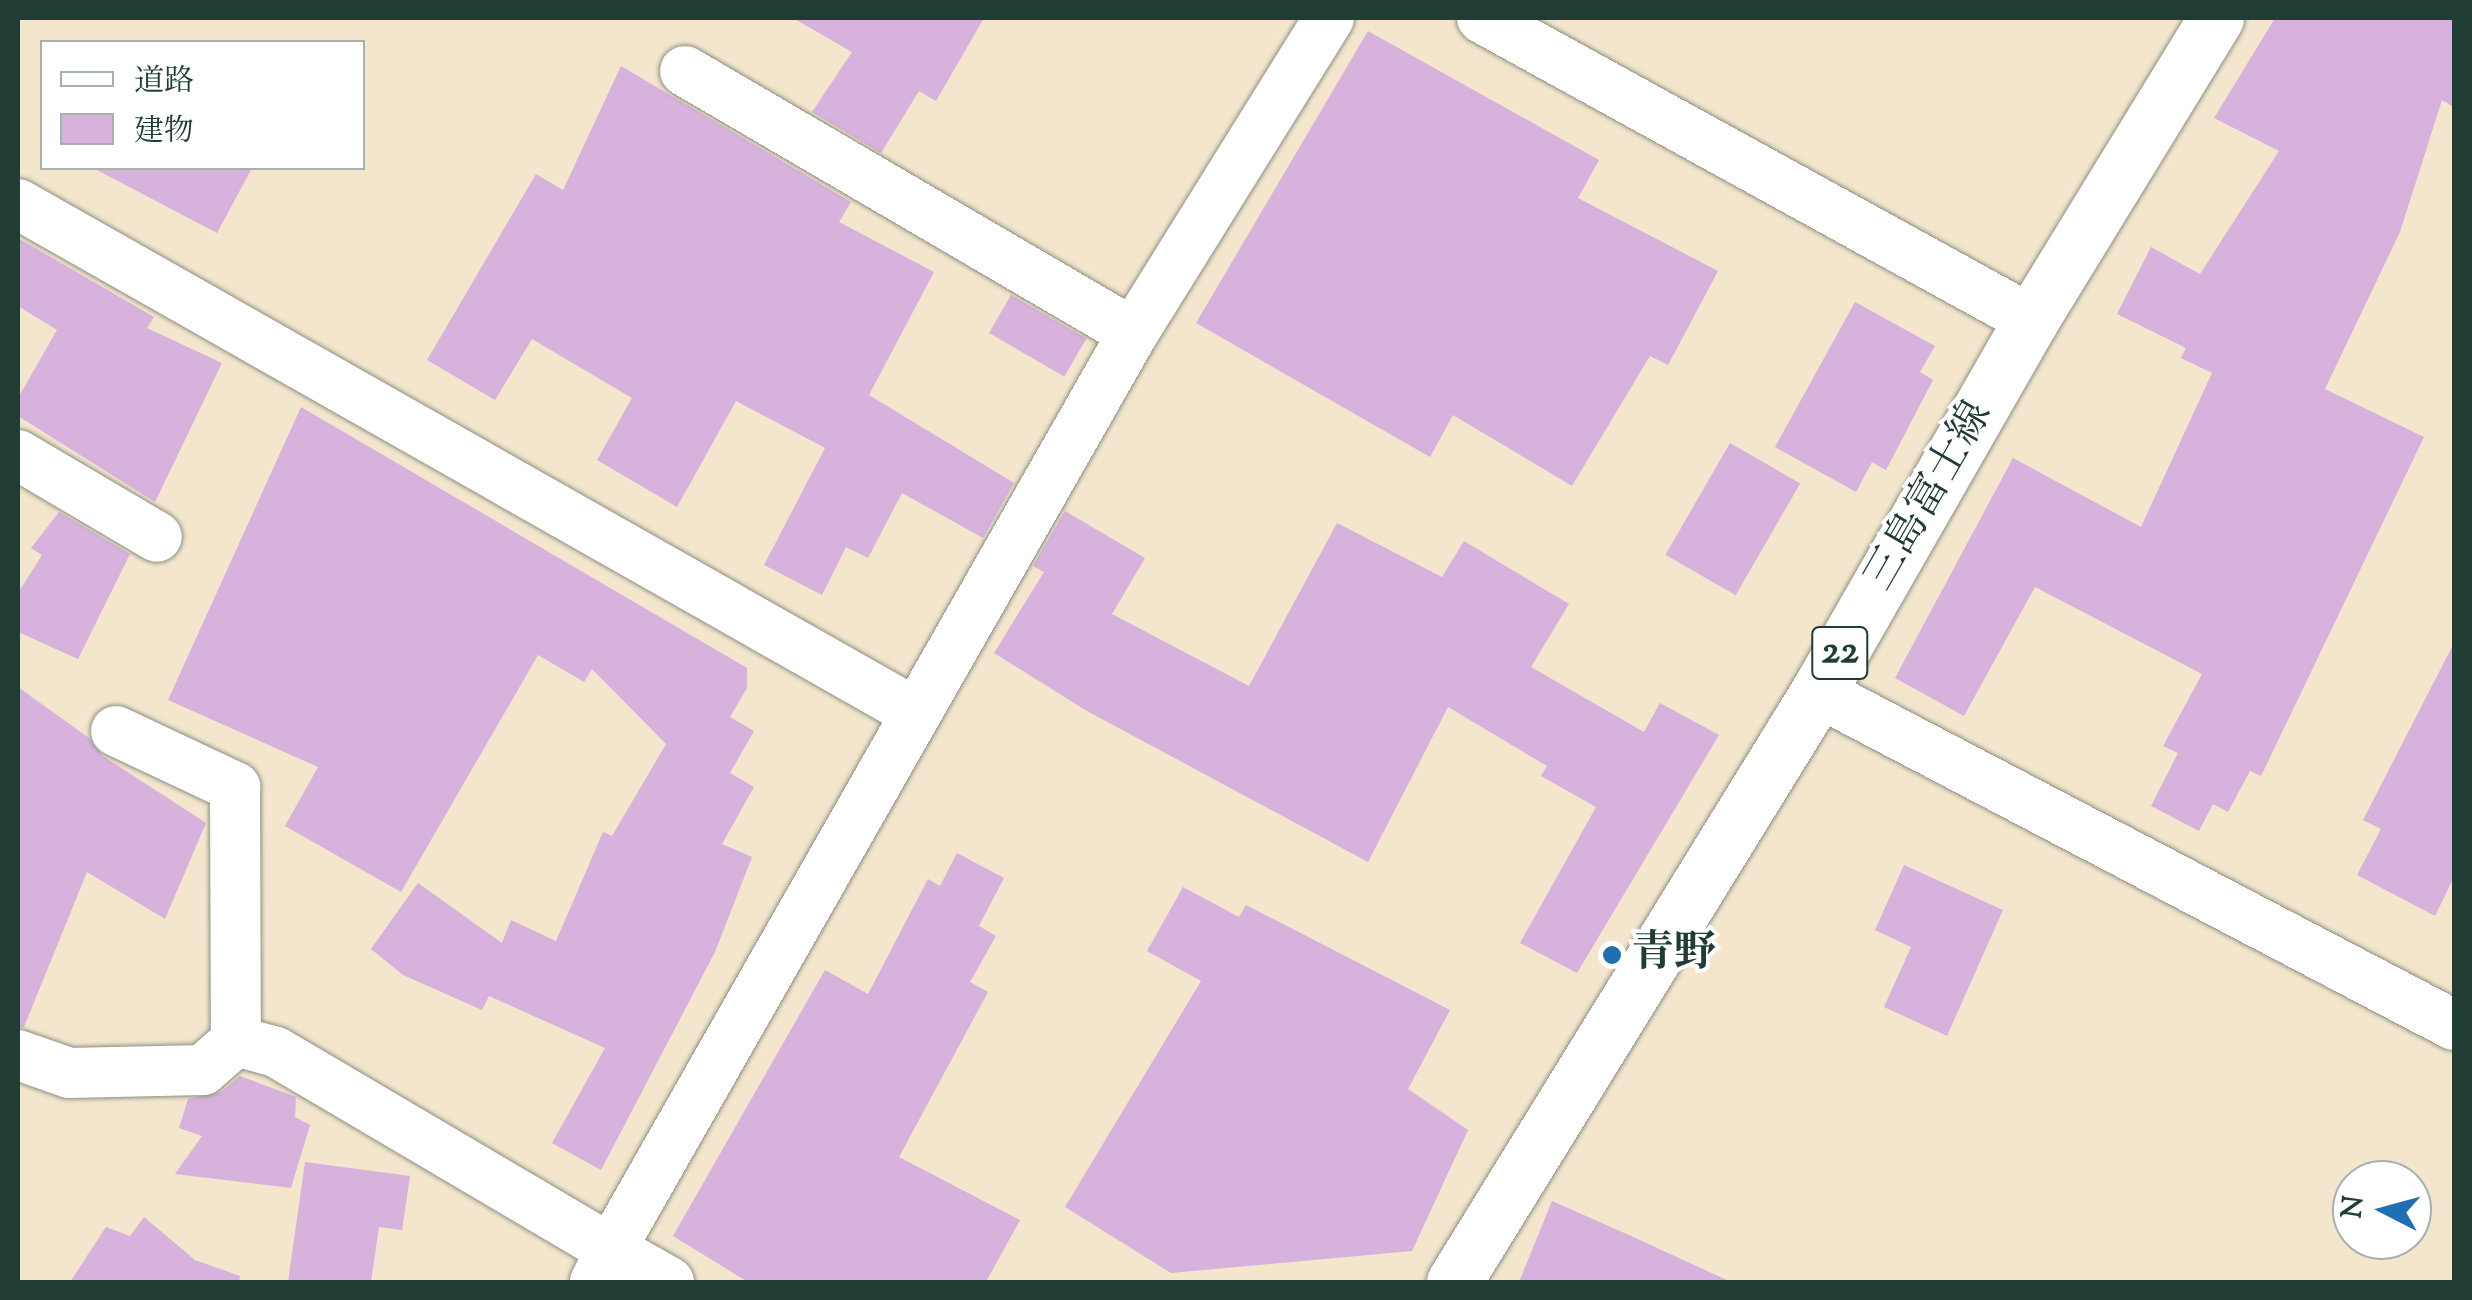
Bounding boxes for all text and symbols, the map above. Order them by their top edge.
legend [40,40,365,170]
text: 道路 [134,61,194,104]
text: 建物 [134,111,194,154]
street label: 三島富士線 [1856,393,2004,601]
road number: 22 [1810,618,1870,688]
place label: 青野 [1632,930,1716,980]
marker: 青野 [1601,944,1623,966]
north arrow [2332,1160,2432,1260]
text: N [2333,1194,2375,1220]

